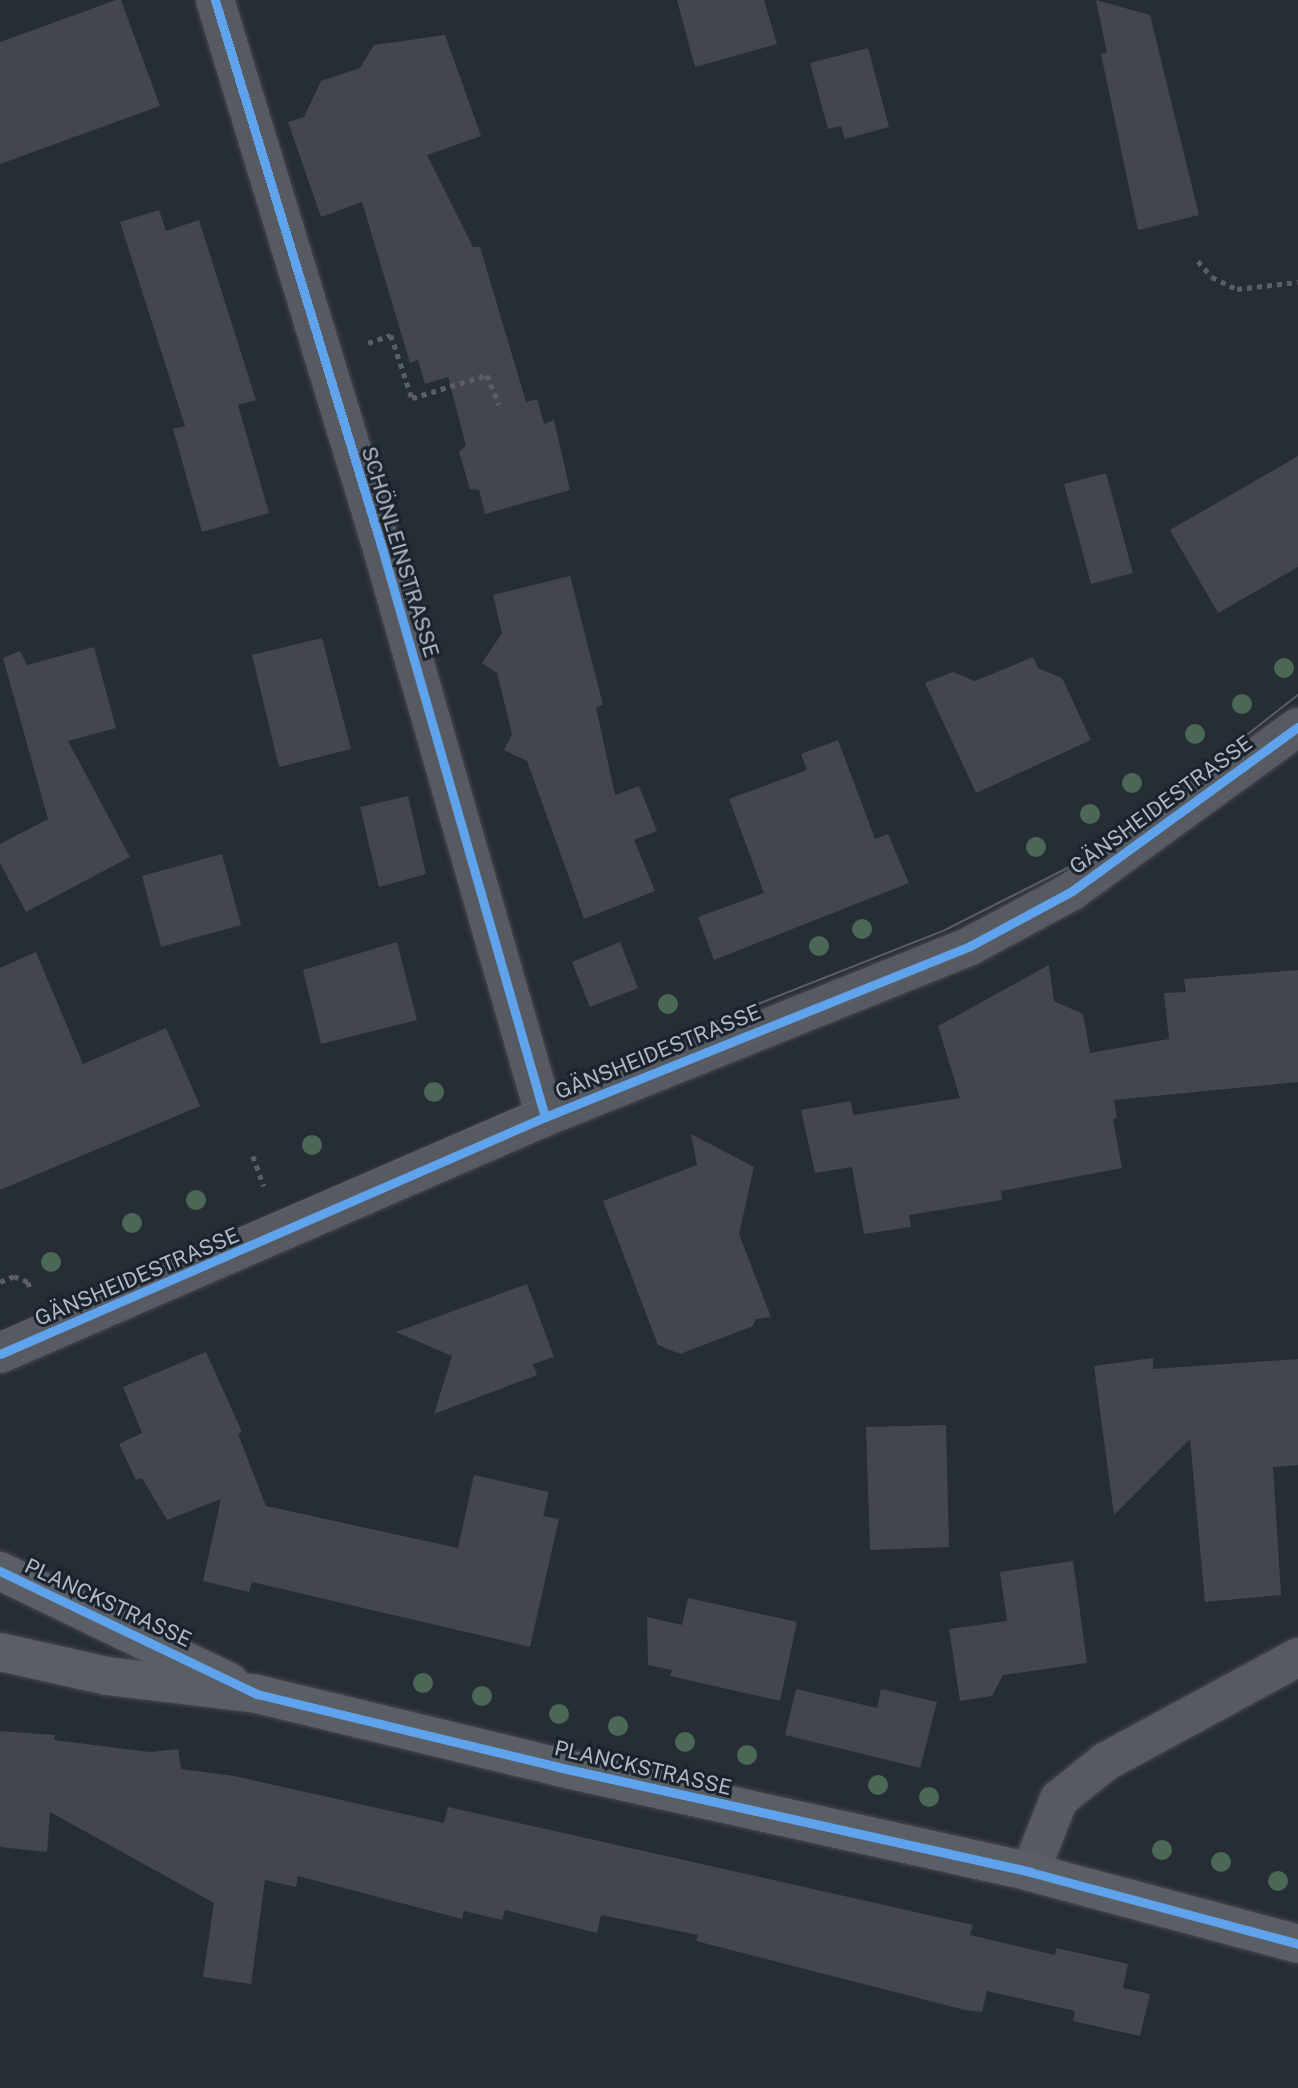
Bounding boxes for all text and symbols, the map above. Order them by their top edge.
street label: SCHÖNLEINSTRASSE [356,444,444,660]
street label: GÄNSHEIDESTRASSE [1065,730,1257,880]
street label: GÄNSHEIDESTRASSE [552,999,764,1105]
street label: GÄNSHEIDESTRASSE [31,1223,243,1331]
street label: PLANCKSTRASSE [21,1553,195,1653]
street label: PLANCKSTRASSE [552,1735,734,1801]

